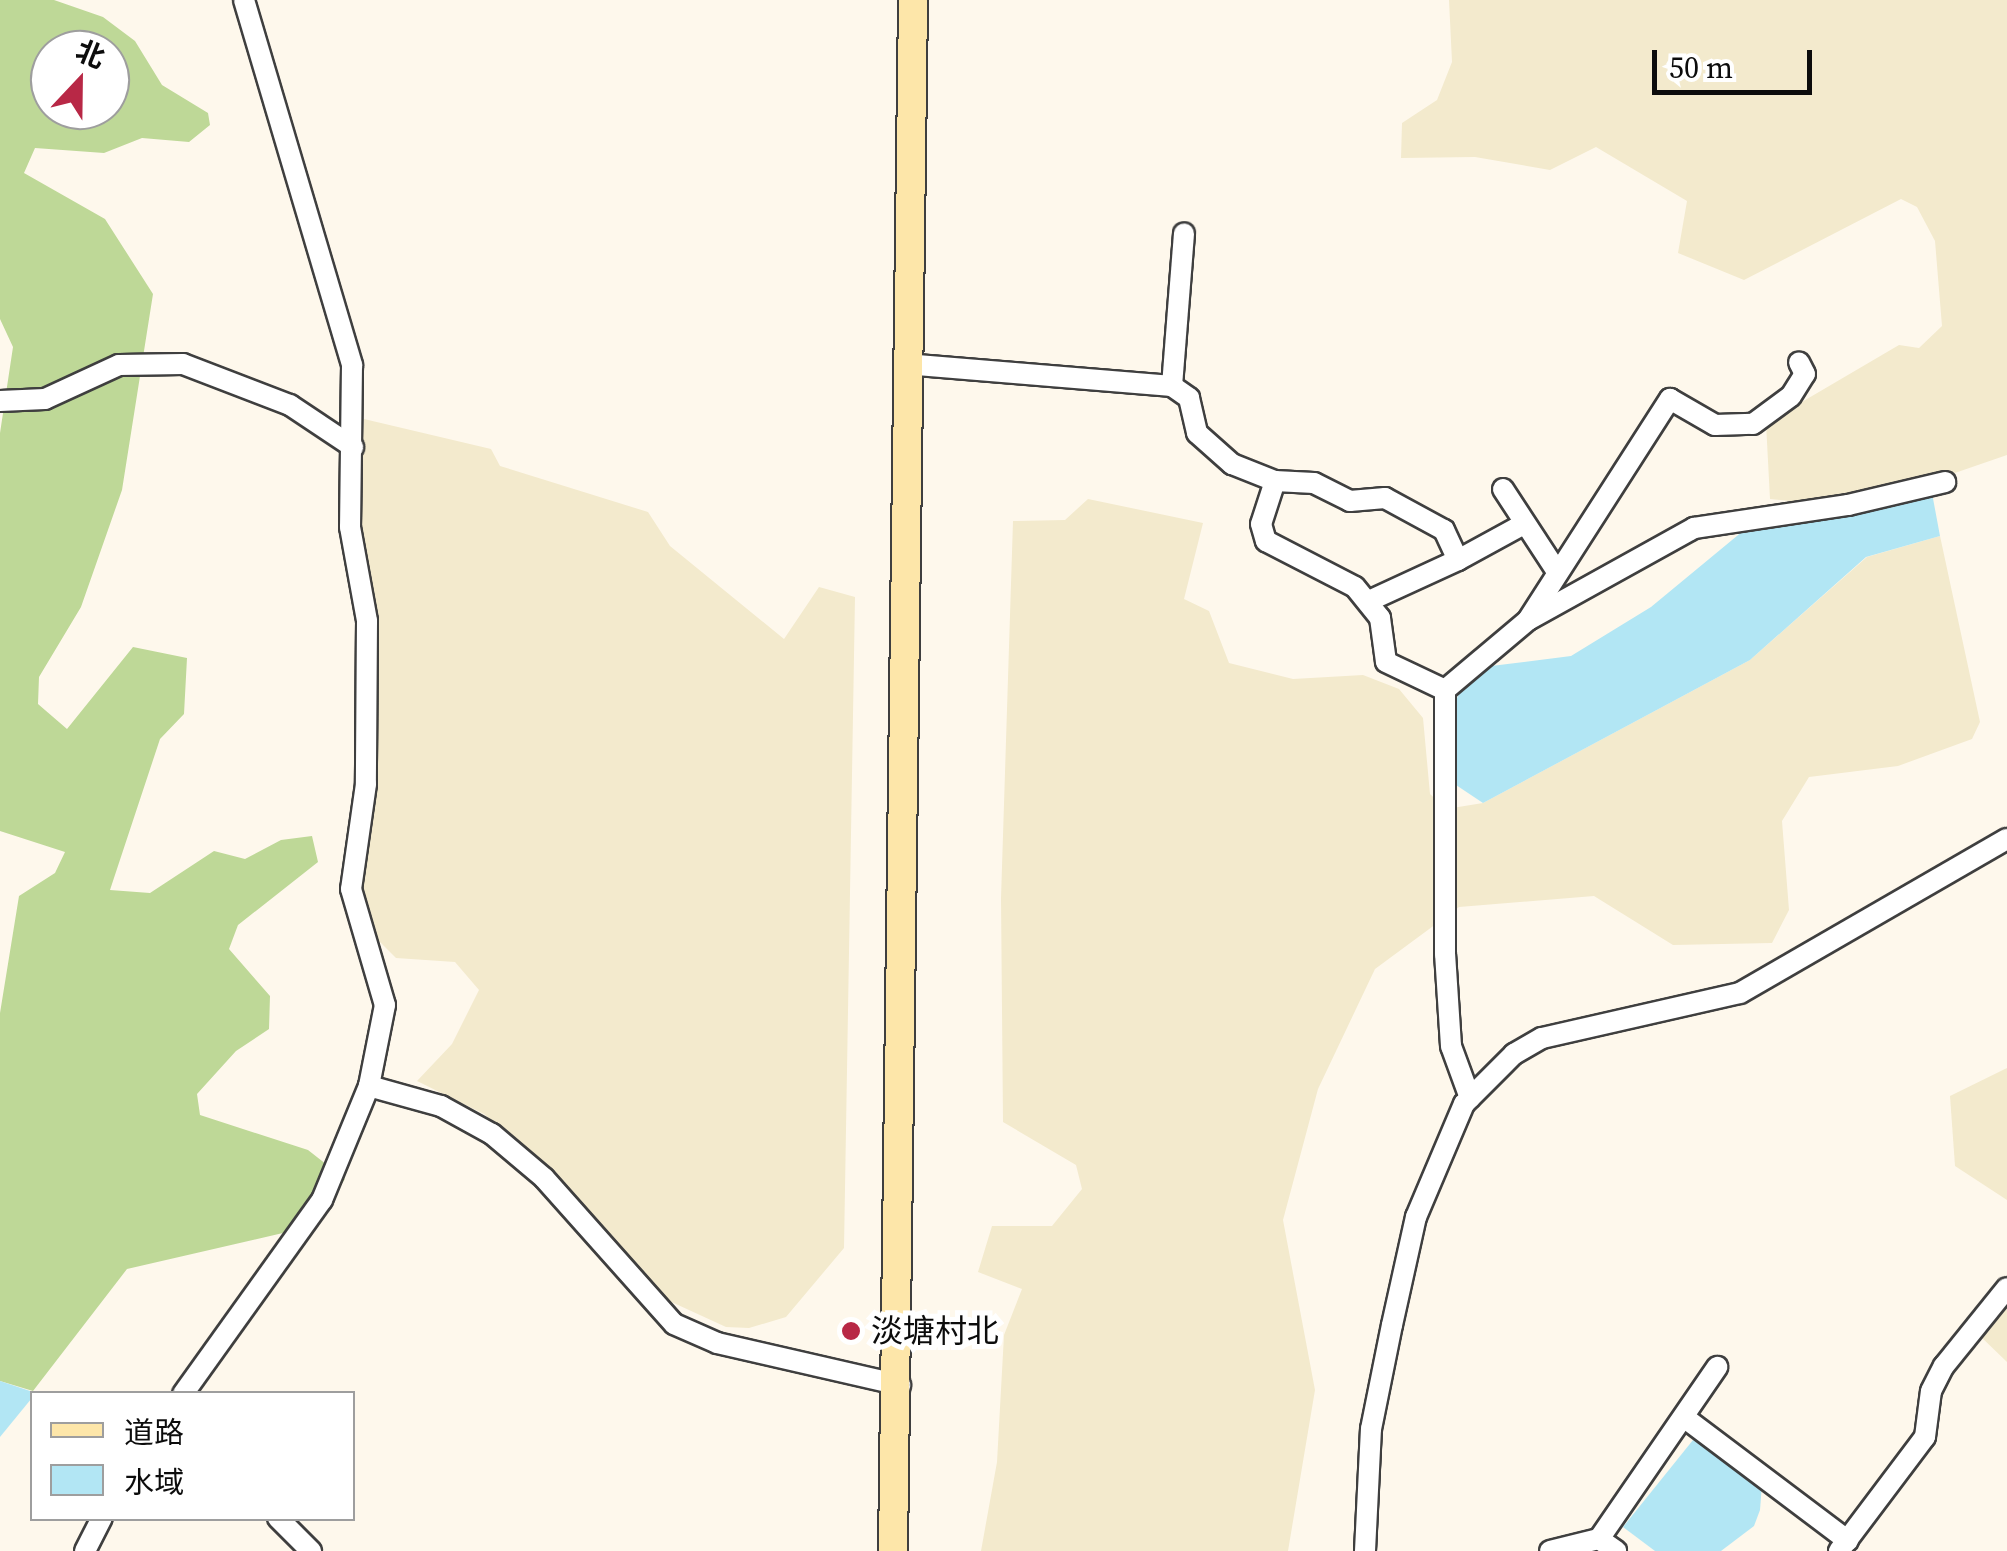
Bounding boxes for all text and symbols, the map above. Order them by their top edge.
north arrow [30,30,130,130]
scale bar [1657,30,1817,92]
text: 北 [70,31,111,77]
text: 50 m [1669,47,1733,88]
place label: 淡塘村北 [871,1312,999,1350]
marker: 淡塘村北 [840,1320,862,1342]
legend [30,1391,355,1521]
text: 道路 [124,1412,184,1453]
text: 水域 [124,1462,184,1503]

